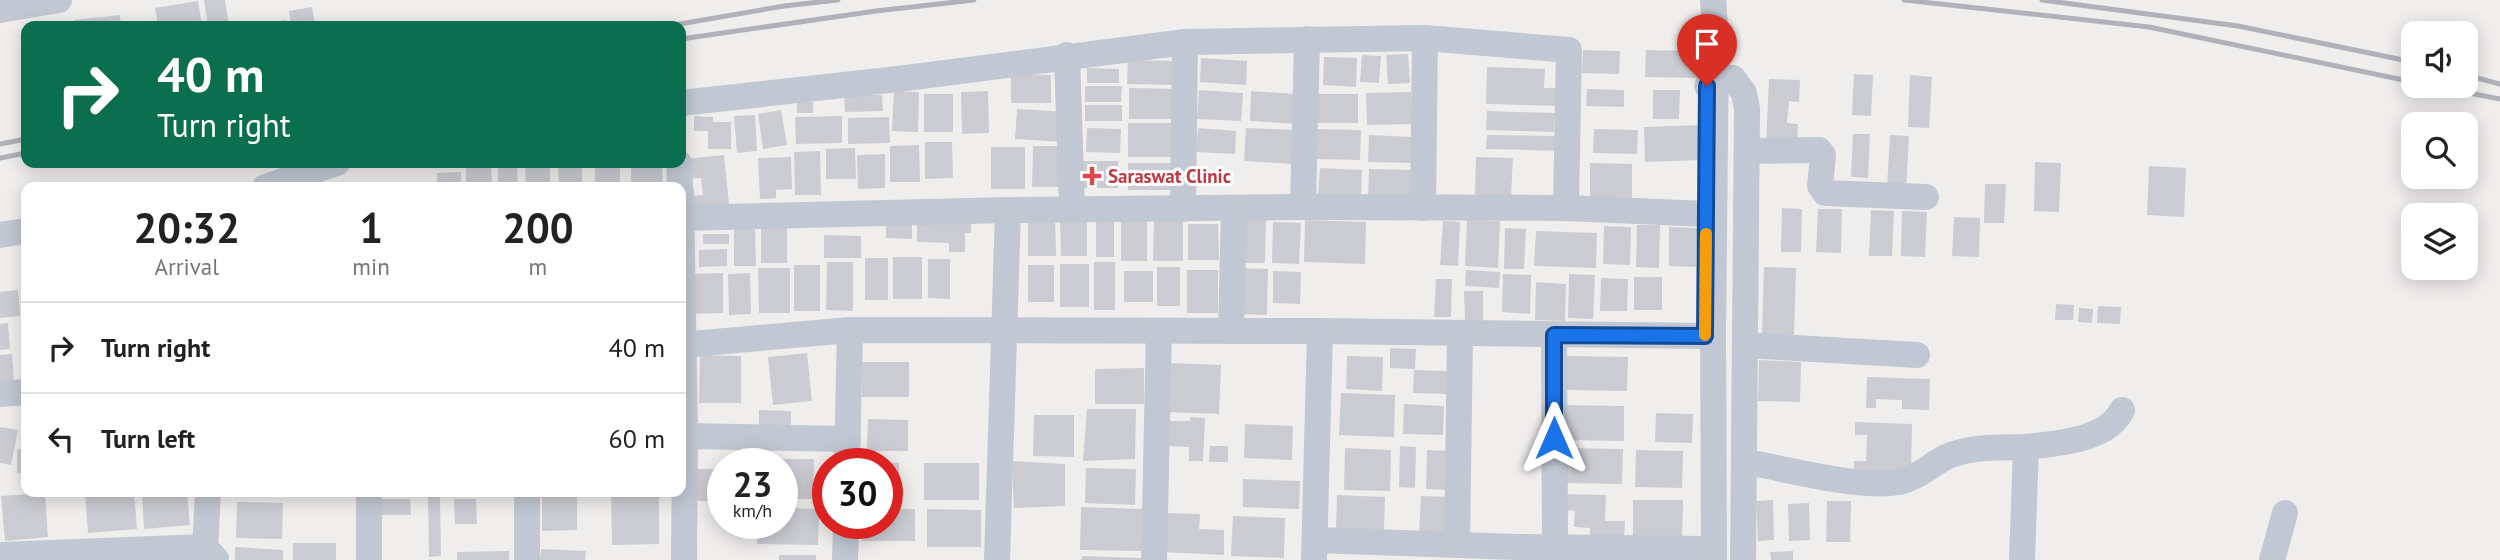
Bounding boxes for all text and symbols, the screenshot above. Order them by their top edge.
pin [1677,14,1737,86]
map controls [2401,21,2478,280]
button: sound [2401,21,2478,98]
icon: arrive [1688,25,1726,63]
text: 40 m [157,42,264,106]
icon: right [42,49,133,140]
text: Turn right [157,104,291,146]
button: search [2401,112,2478,189]
place label: Saraswat Clinic [1108,164,1231,188]
marker: Saraswat Clinic [1082,166,1102,186]
text: 20:32 [133,200,240,255]
text: 1 [359,200,383,255]
text: 200 [502,200,574,255]
button: layers [2401,203,2478,280]
text: Arrival [154,252,219,281]
text: min [352,252,390,281]
text: m [529,252,547,281]
icon: right [42,329,80,367]
text: Turn right [101,331,210,364]
text: 40 m [609,331,665,364]
position arrow [1517,401,1591,475]
icon: left [42,420,80,458]
text: Turn left [101,422,195,455]
text: 60 m [609,422,665,455]
speed limit sign: 30 [812,448,903,539]
text: 23 [733,461,772,507]
text: km/h [733,499,772,522]

